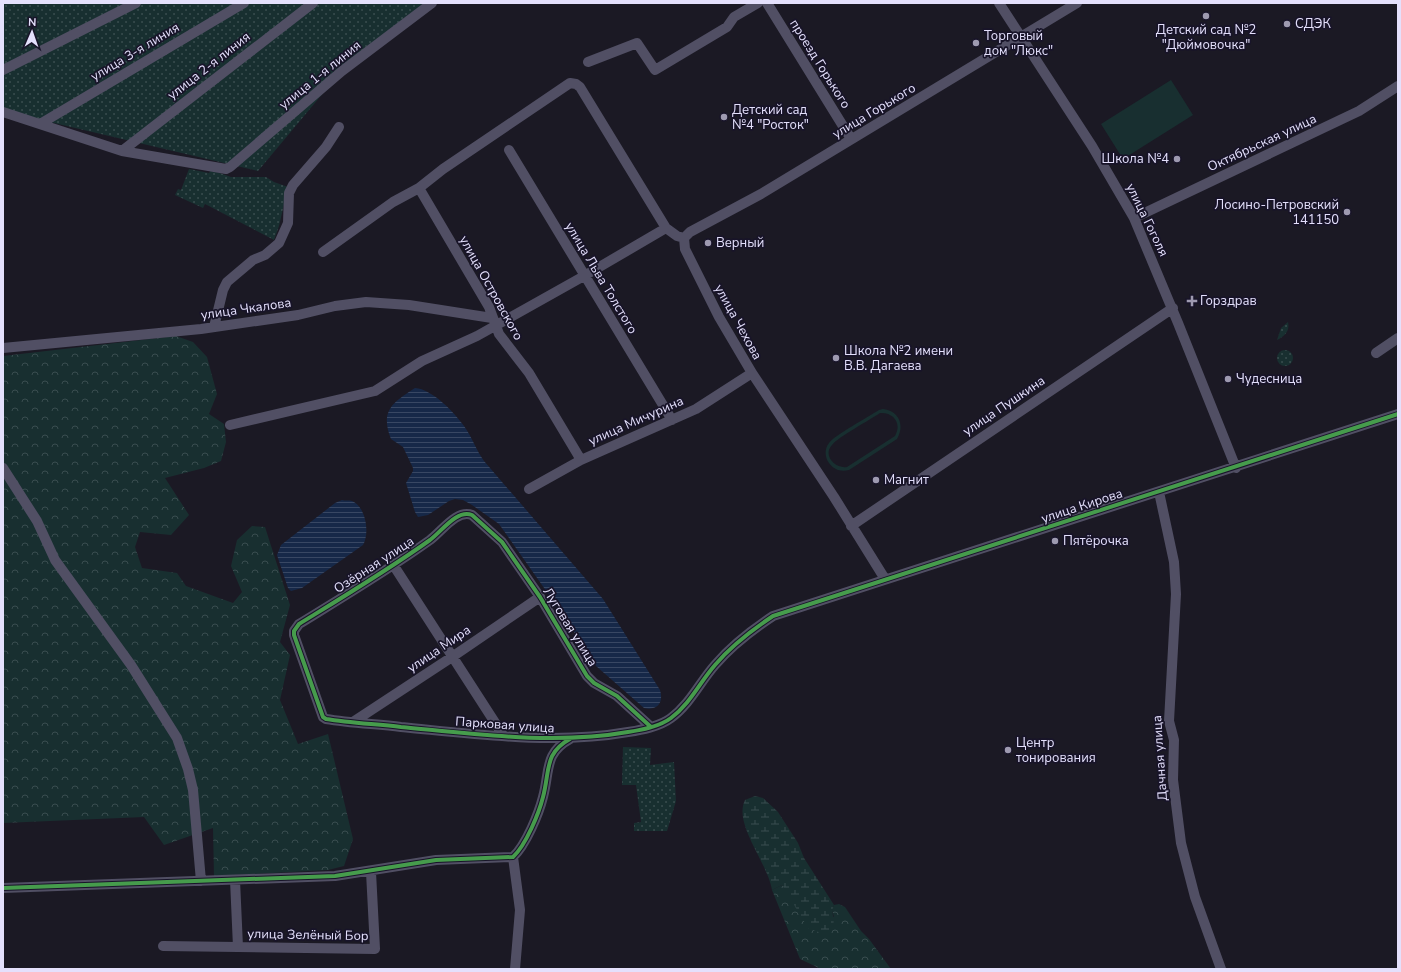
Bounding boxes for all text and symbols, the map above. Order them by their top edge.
marker: Детский сад №2 "Дюймовочка" [1201,11,1211,21]
north arrow [12,12,52,52]
text: N [28,15,37,30]
place label: СДЭК [1295,15,1332,33]
street label: проезд Горького [785,16,855,112]
street label: улица 3-я линия [87,18,183,86]
marker: СДЭК [1282,19,1292,29]
place label: Детский сад №2 "Дюймовочка" [1156,21,1256,54]
place label: Торговый дом "Люкс" [984,27,1053,60]
street label: улица 2-я линия [164,28,254,104]
street label: улица 1-я линия [275,36,365,114]
marker: Торговый дом "Люкс" [971,38,981,48]
street label: улица Горького [829,79,919,143]
place label: Детский сад №4 "Росток" [732,101,809,134]
street label: Октябрьская улица [1205,110,1319,176]
marker: Детский сад №4 "Росток" [719,112,729,122]
place label: Школа №4 [1102,150,1169,168]
marker: Школа №4 [1172,154,1182,164]
street label: улица Гоголя [1121,180,1173,260]
place label: Лосино-Петровский 141150 [1215,196,1339,229]
marker: Лосино-Петровский 141150 [1342,207,1352,217]
street label: улица Льва Толстого [560,219,642,337]
street label: улица Островского [455,232,527,344]
place label: Верный [716,234,764,252]
marker: Верный [703,238,713,248]
street label: улица Чехова [710,281,766,363]
place label: Горздрав [1200,292,1257,310]
street label: улица Чкалова [200,294,292,324]
marker: Горздрав [1187,296,1197,306]
place label: Школа №2 имени В.В. Дагаева [844,342,953,375]
marker: Школа №2 имени В.В. Дагаева [831,353,841,363]
place label: Чудесница [1236,370,1302,388]
street label: улица Пушкина [959,372,1049,440]
marker: Чудесница [1223,374,1233,384]
street label: улица Мичурина [586,392,686,450]
place label: Магнит [884,471,929,489]
marker: Магнит [871,475,881,485]
street label: улица Кирова [1039,484,1125,528]
street label: Озёрная улица [330,532,418,598]
place label: Пятёрочка [1063,532,1129,550]
marker: Пятёрочка [1050,536,1060,546]
street label: Луговая улица [538,584,602,670]
street label: улица Мира [404,621,474,677]
street label: Парковая улица [455,713,555,737]
street label: Дачная улица [1148,715,1172,801]
place label: Центр тонирования [1016,734,1096,767]
marker: Центр тонирования [1003,745,1013,755]
street label: улица Зелёный Бор [247,925,369,945]

